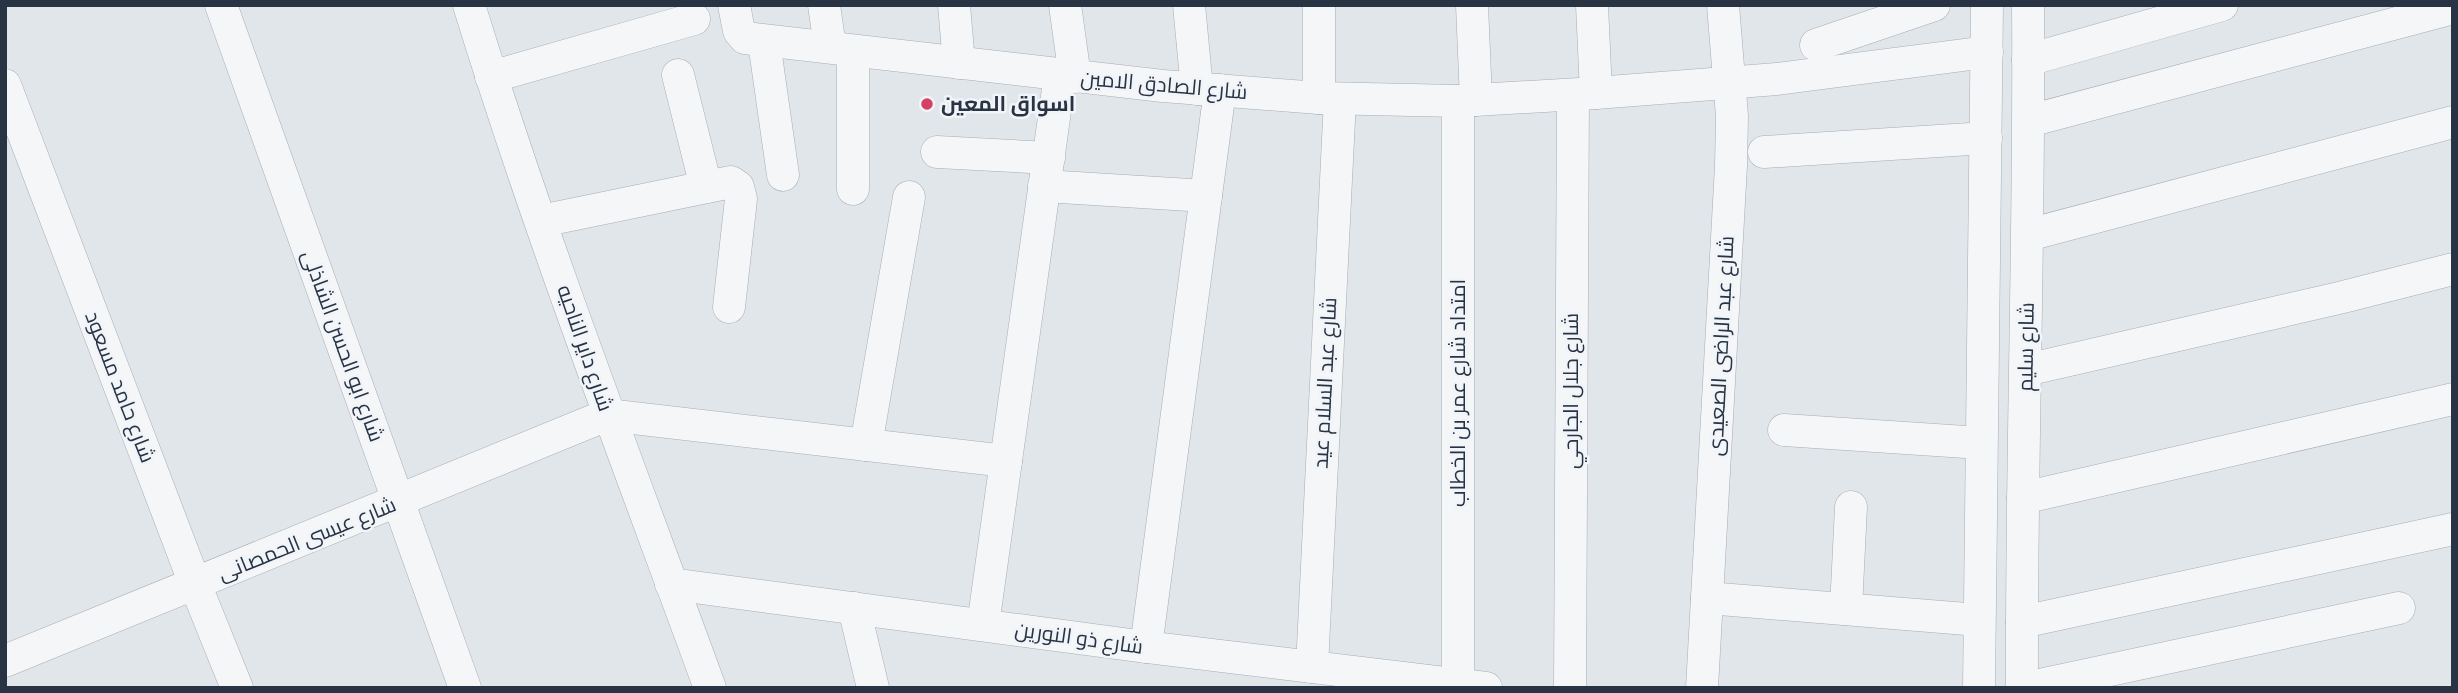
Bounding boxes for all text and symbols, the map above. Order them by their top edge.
street label: شارع الصادق الامين [1079,66,1249,106]
place label: اسواق المعين [941,92,1075,117]
marker: اسواق المعين [919,96,935,112]
street label: شارع عبد الراضى الصعيدى [1703,235,1741,457]
street label: شارع ابو الحسن الشاذلى [295,247,389,446]
street label: امتداد شارع عمر بن الخطاب [1446,279,1472,507]
street label: شارع داير الناحيه [550,282,618,415]
street label: شارع عبد السلام عيد [1309,297,1343,469]
street label: شارع سليم [2013,302,2041,392]
street label: شارع حامد مسعود [78,308,160,467]
street label: شارع جلال الجارحي [1559,313,1587,469]
street label: شارع عيسى الحمصانى [214,492,400,588]
street label: شارع ذو النورين [1013,617,1145,661]

